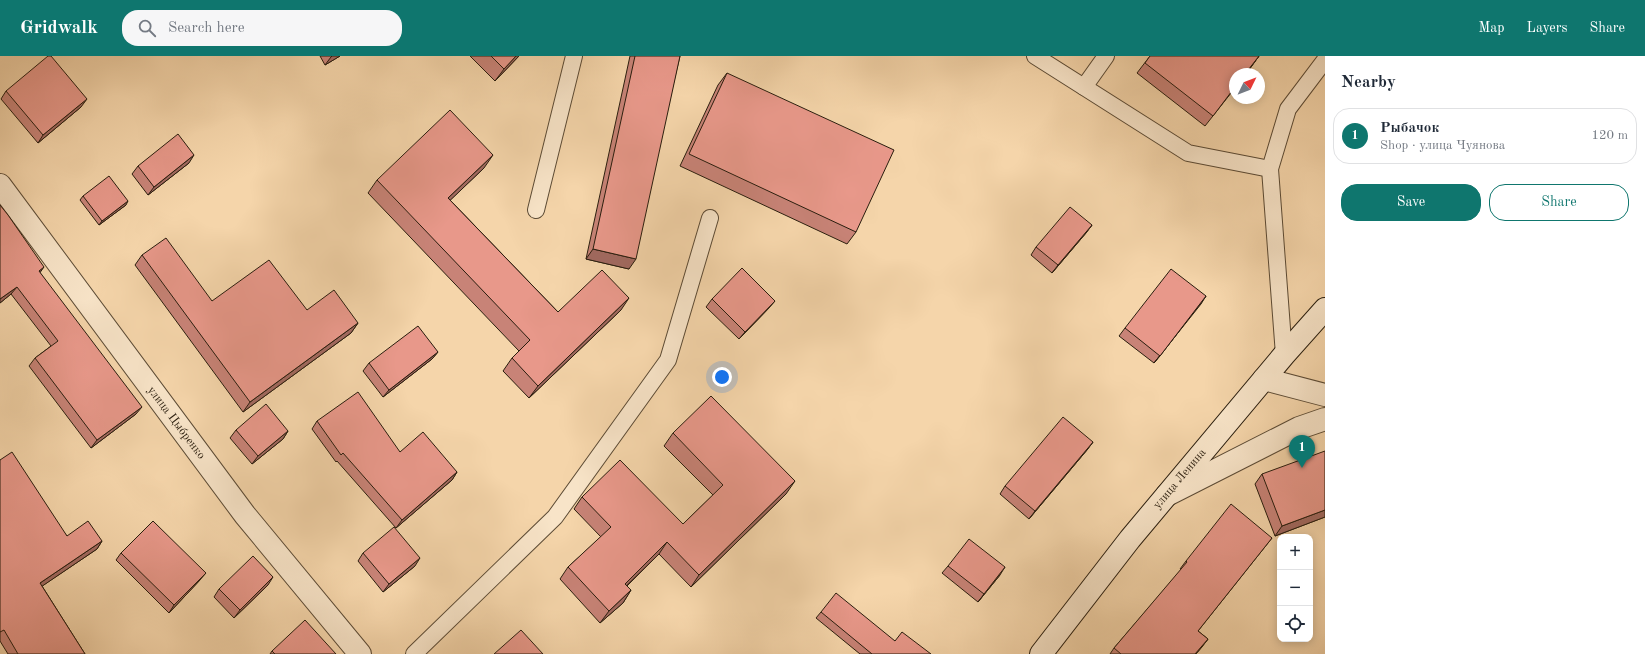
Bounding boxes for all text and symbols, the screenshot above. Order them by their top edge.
search box [122,10,402,46]
icon: search [136,17,158,39]
text: Gridwalk [20,19,98,38]
text: Search here [168,21,245,36]
text: Map [1479,21,1505,35]
text: Layers [1527,21,1568,35]
text: Share [1590,21,1625,35]
north arrow [1229,68,1265,104]
text: Nearby [1341,74,1396,91]
text: Рыбачок [1380,121,1439,136]
text: 1 [1351,129,1359,142]
text: 120 m [1591,129,1628,142]
text: Shop · улица Чуянова [1380,139,1505,152]
button: Save [1341,184,1481,221]
button: Share [1489,184,1629,221]
your location [712,367,732,387]
street label: улица Цыбренко [145,384,207,462]
pin: 1 [1289,435,1315,468]
street label: улица Ленина [1151,447,1209,511]
map controls [1277,534,1313,642]
button: + [1277,534,1313,570]
button: − [1277,570,1313,606]
button: locate [1277,606,1313,642]

